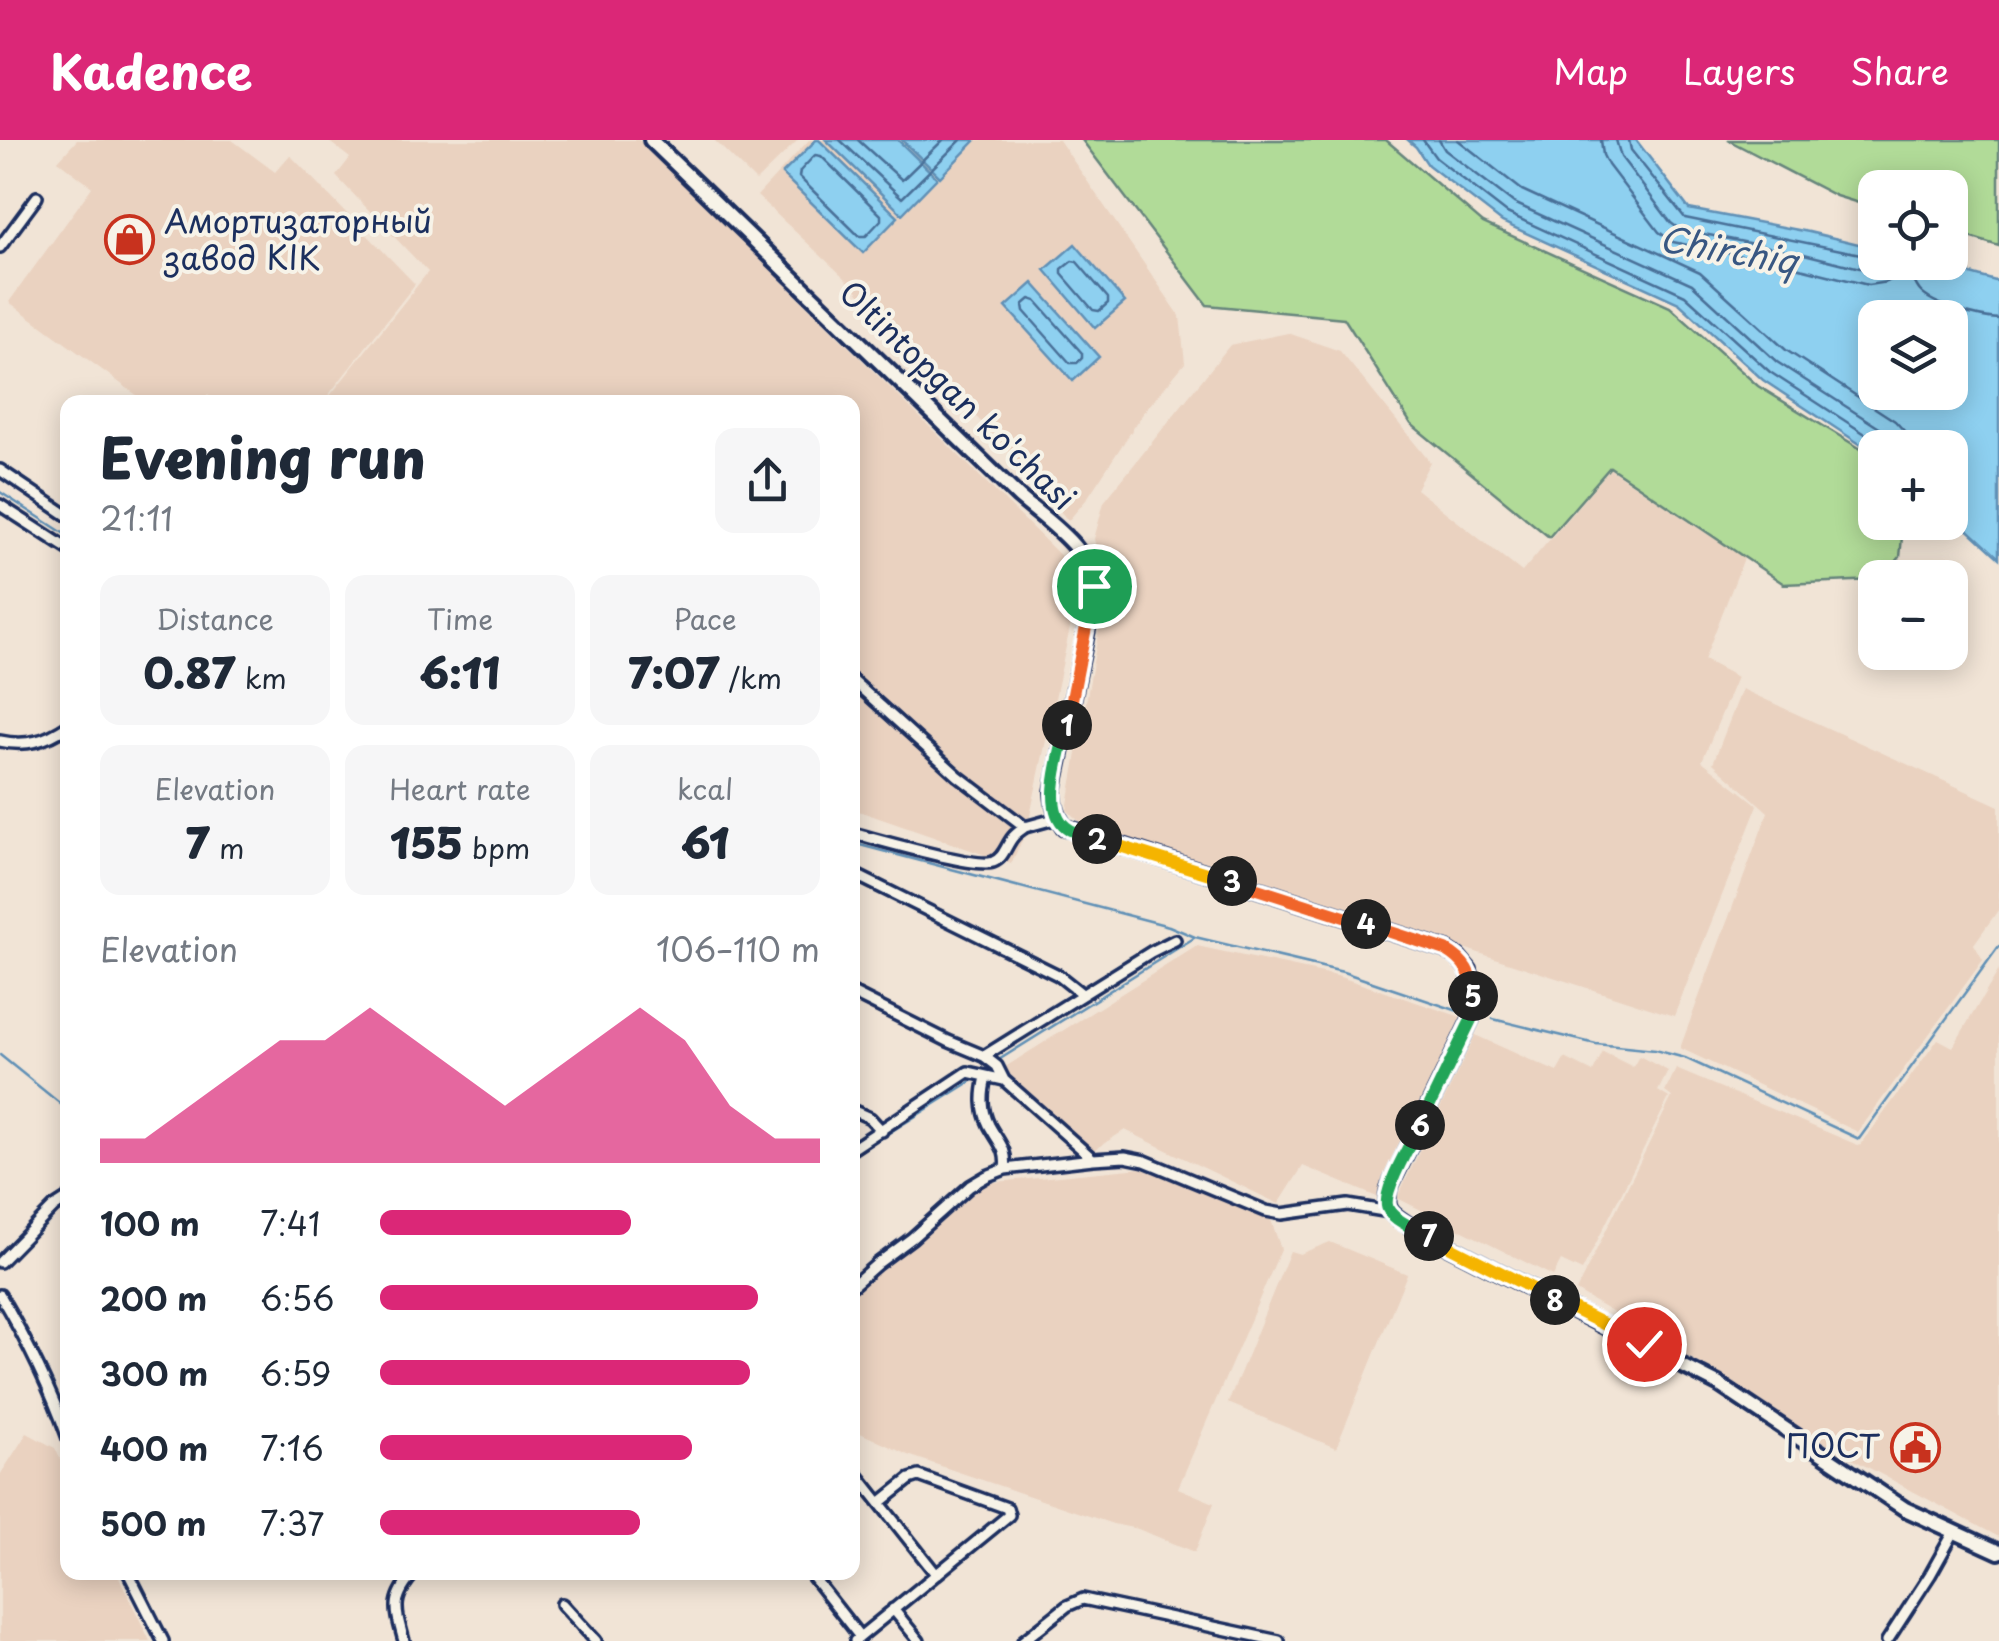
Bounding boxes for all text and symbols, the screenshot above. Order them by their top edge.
text: Kadence [50,34,253,106]
text: Map [1553,44,1628,97]
text: Layers [1683,44,1795,97]
text: Share [1850,44,1949,97]
map controls [1858,170,1968,670]
button: locate [1858,170,1968,280]
place label: Амортизаторный завод KIK [163,196,432,281]
water label: Chirchiq [1656,210,1805,287]
shop icon: Амортизаторный завод KIK [103,214,155,266]
street label: Oltintopgan ko'chasi [829,269,1088,521]
button: layers [1858,300,1968,410]
text: Evening run [100,415,426,498]
button: share [715,428,820,533]
button: + [1858,430,1968,540]
text: 21:11 [100,494,173,542]
pin [1052,544,1137,629]
icon: arrive [1067,559,1122,614]
button: − [1858,560,1968,670]
text: Distance [156,597,274,640]
text: Time [427,597,493,640]
text: Pace [673,597,737,640]
text: 0.87 [143,640,236,703]
text: 6:11 [420,640,500,703]
text: 7:07 [628,640,719,703]
text: km [236,656,287,699]
text: /km [719,656,782,699]
pin: 1 [1042,700,1092,750]
text: 1 [1060,703,1074,746]
text: Elevation [155,767,275,810]
text: Heart rate [389,767,531,810]
text: kcal [677,767,733,810]
text: 7 [186,810,210,873]
text: 155 [390,810,463,873]
text: 61 [681,810,729,873]
pin: 2 [1072,814,1122,864]
text: 2 [1087,817,1107,860]
text: m [210,826,244,869]
text: bpm [463,826,530,869]
pin: 3 [1207,856,1257,906]
text: 3 [1223,859,1241,902]
pin: 4 [1341,899,1391,949]
text: 4 [1356,902,1376,945]
text: Elevation [100,925,238,973]
text: 106–110 m [656,925,820,973]
pin: 5 [1448,971,1498,1021]
text: 5 [1464,974,1482,1017]
pin: 6 [1395,1100,1445,1150]
text: 6 [1410,1103,1430,1146]
text: 100 m [100,1199,200,1247]
text: 7:41 [260,1199,320,1247]
pin: 7 [1404,1211,1454,1261]
text: 7 [1421,1214,1437,1257]
text: 200 m [100,1274,207,1322]
text: 6:56 [260,1274,334,1322]
pin: 8 [1530,1275,1580,1325]
text: 8 [1546,1278,1564,1321]
pin [1602,1302,1687,1387]
icon: check [1617,1317,1672,1372]
text: 300 m [100,1349,208,1397]
text: 6:59 [260,1349,332,1397]
place label: ПОСТ [1786,1421,1880,1469]
public building icon: ПОСТ [1889,1421,1941,1473]
text: 400 m [100,1424,208,1472]
text: 7:16 [260,1424,324,1472]
text: 500 m [100,1499,206,1547]
text: 7:37 [260,1499,324,1547]

